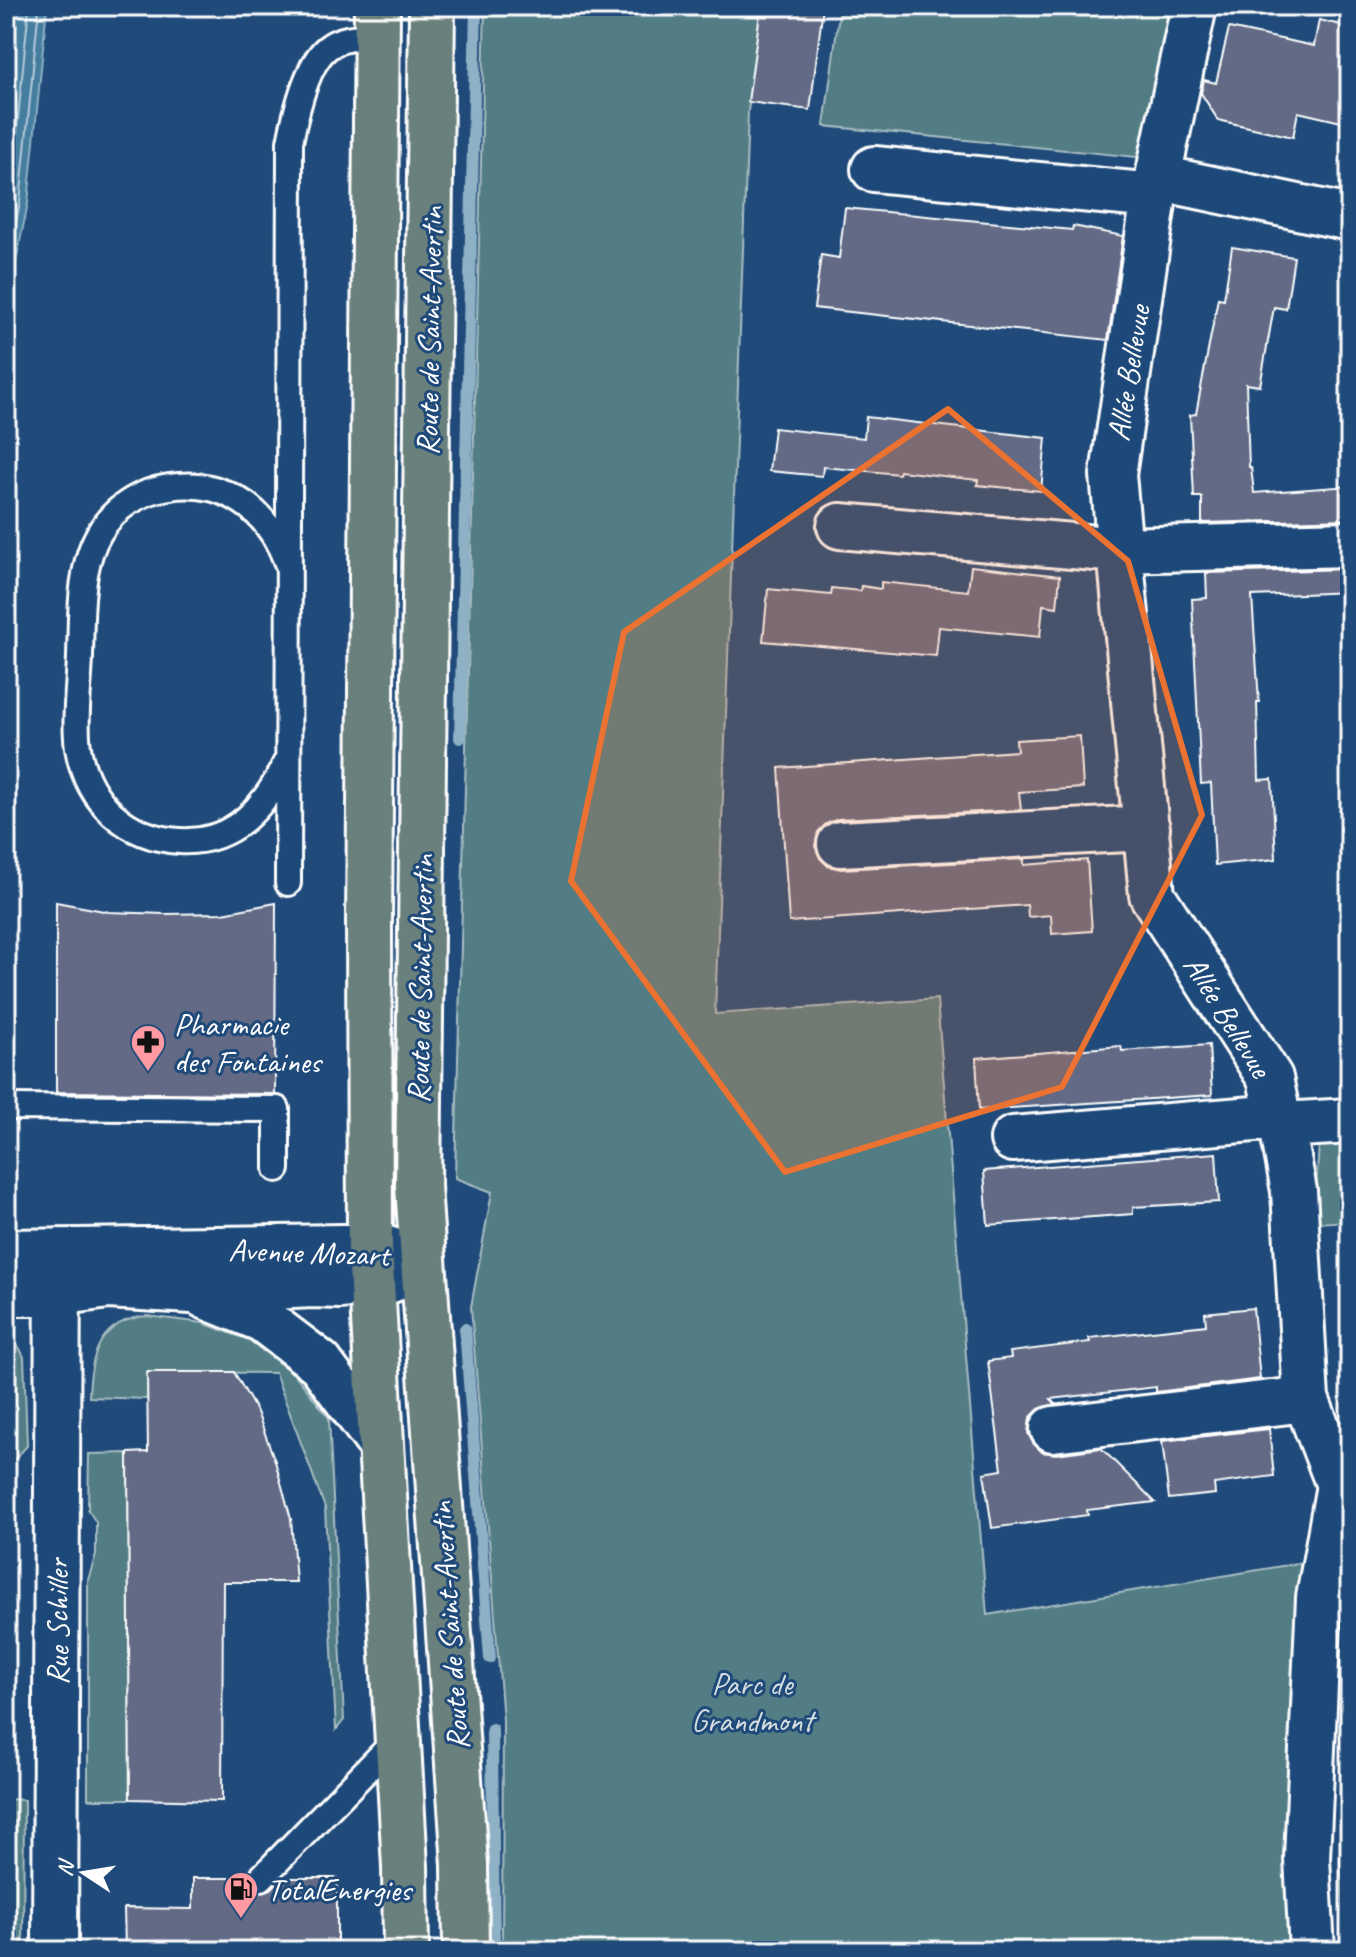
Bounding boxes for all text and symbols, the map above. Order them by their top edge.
street label: Route de Saint-Avertin [407,205,452,456]
street label: Allée Bellevue [1098,300,1160,444]
street label: Route de Saint-Avertin [398,853,443,1104]
street label: Allée Bellevue [1174,948,1283,1087]
place label: Pharmacie des Fontaines [174,1004,324,1082]
pharmacy icon: Pharmacie des Fontaines [129,1023,167,1073]
street label: Avenue Mozart [228,1229,393,1276]
street label: Route de Saint-Avertin [420,1499,479,1751]
street label: Rue Schiller [37,1556,78,1685]
park label: Parc de Grandmont [691,1663,817,1741]
north arrow [44,1833,124,1913]
text: N [50,1856,81,1879]
place label: TotalEnergies [267,1869,414,1910]
fuel station icon: TotalEnergies [222,1870,260,1920]

